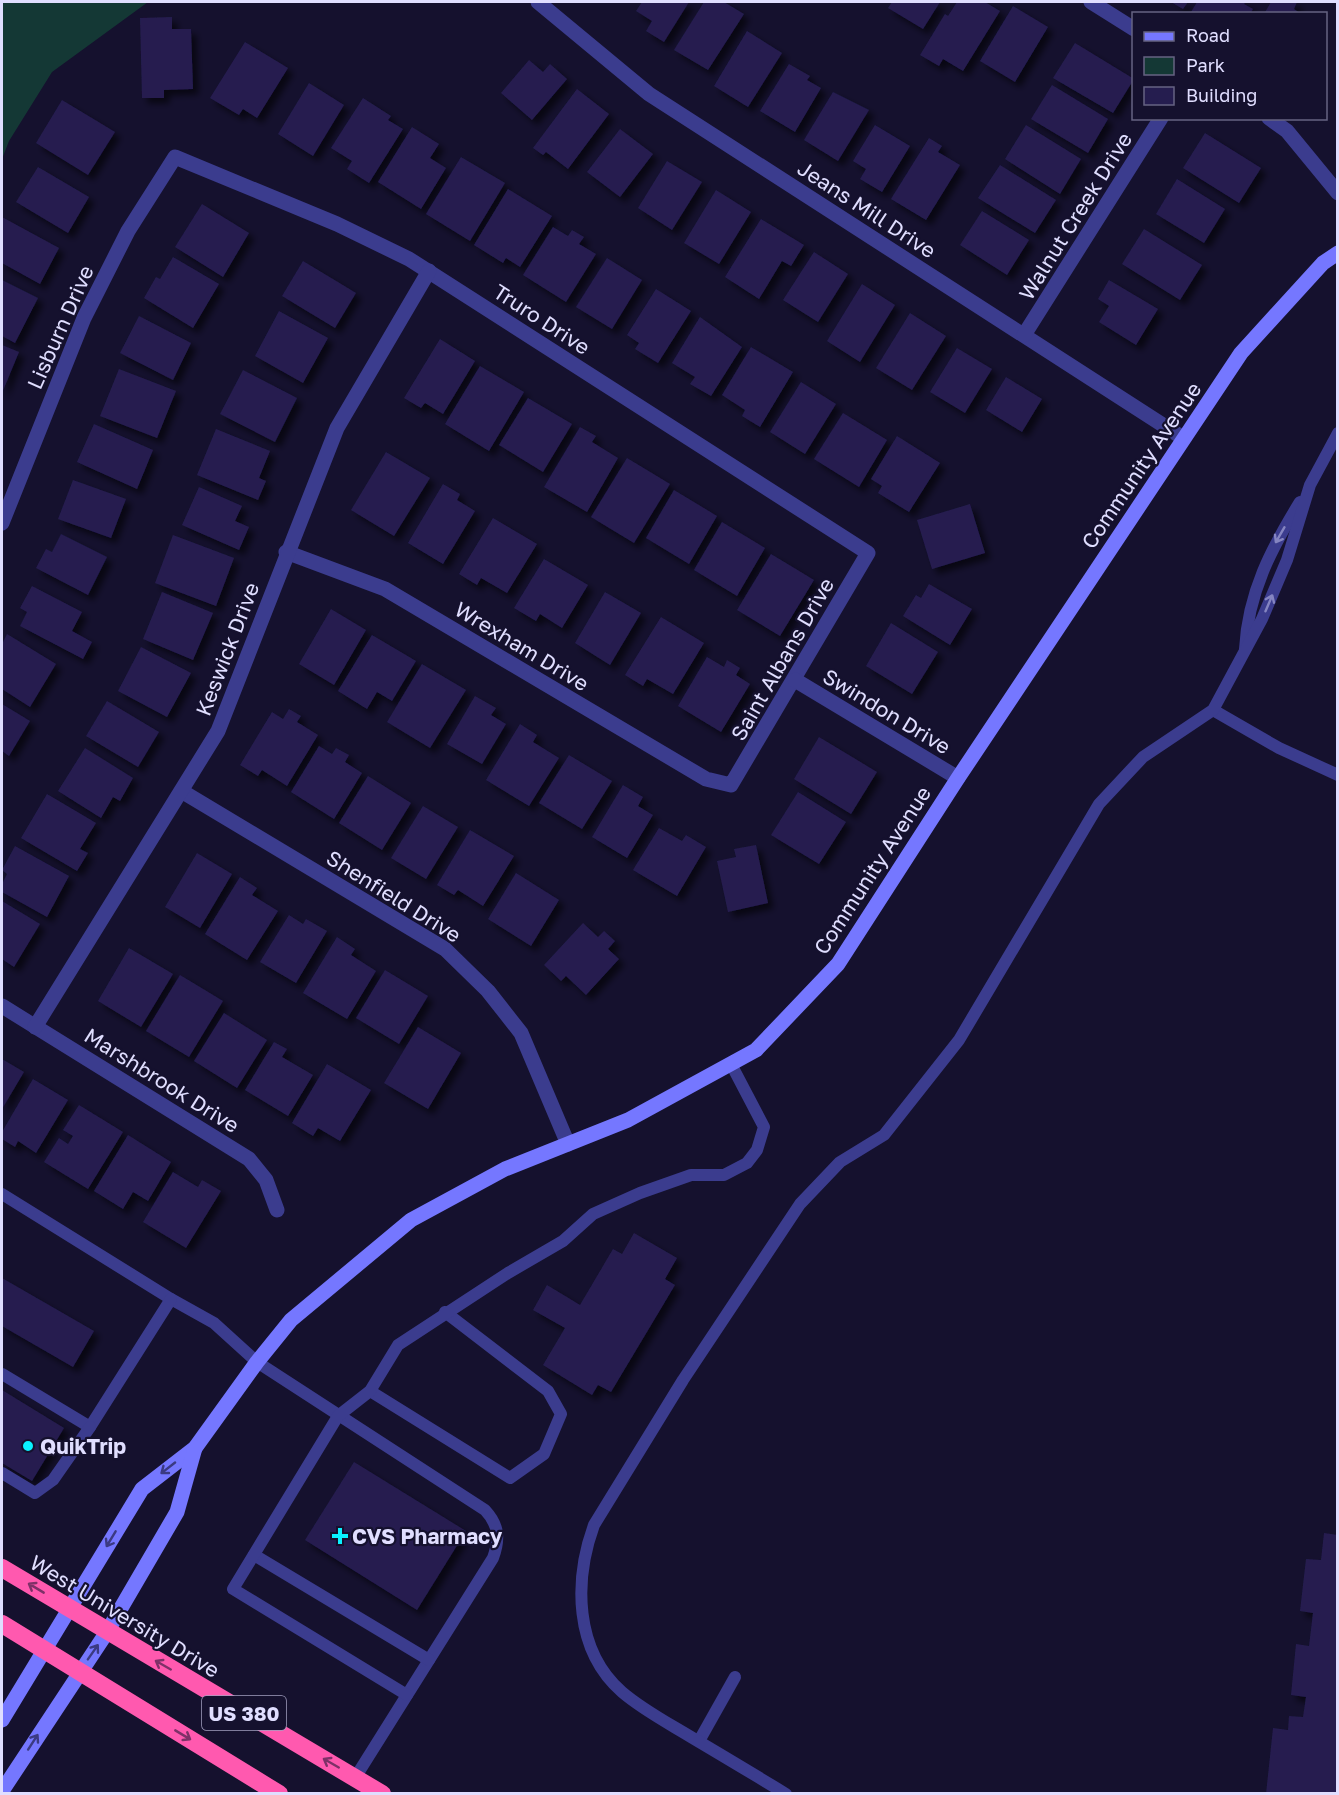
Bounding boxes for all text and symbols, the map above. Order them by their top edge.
legend [1132,12,1327,120]
text: Road [1186,24,1230,46]
text: Park [1186,54,1225,76]
text: Building [1186,84,1257,106]
street label: Walnut Creek Drive [1013,127,1137,305]
street label: Jeans Mill Drive [793,155,941,263]
street label: Lisburn Drive [21,261,99,393]
street label: Truro Drive [489,278,595,360]
street label: Community Avenue [1076,377,1206,553]
one-way arrow [1273,527,1285,544]
street label: Saint Albans Drive [725,573,839,745]
street label: Keswick Drive [190,579,264,719]
one-way arrow [1264,594,1275,613]
street label: Wrexham Drive [450,596,594,696]
street label: Swindon Drive [818,663,956,759]
street label: Community Avenue [808,781,936,959]
street label: Shenfield Drive [322,844,466,948]
street label: Marshbrook Drive [80,1022,244,1138]
place label: QuikTrip [40,1433,126,1459]
marker: QuikTrip [21,1439,35,1453]
one-way arrow [161,1462,177,1475]
place label: CVS Pharmacy [352,1523,503,1549]
marker: CVS Pharmacy [333,1529,347,1543]
one-way arrow [105,1530,117,1547]
street label: West University Drive [26,1549,224,1683]
one-way arrow [27,1582,44,1595]
one-way arrow [87,1644,99,1660]
one-way arrow [155,1659,172,1671]
road number: US 380 [202,1696,286,1730]
one-way arrow [174,1729,191,1741]
one-way arrow [28,1734,40,1751]
one-way arrow [323,1757,340,1769]

